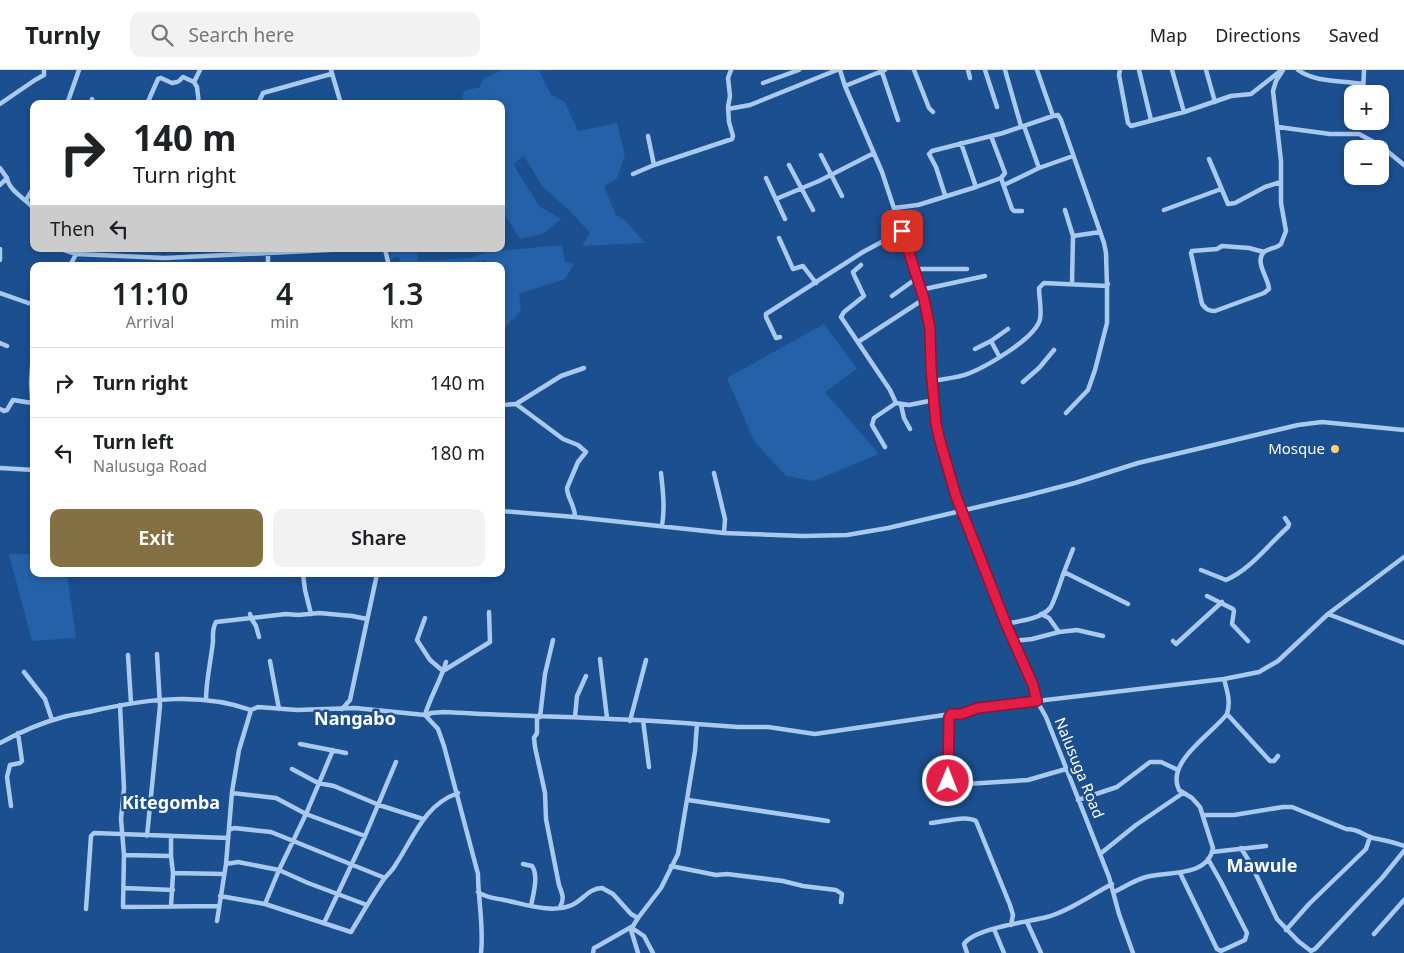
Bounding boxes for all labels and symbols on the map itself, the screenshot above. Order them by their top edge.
pin [881,210,923,252]
place label: Mosque [1268,438,1325,458]
marker: Mosque [1329,443,1341,455]
district label: Nangabo [314,706,396,730]
street label: Nalusuga Road [1051,714,1109,821]
position arrow [921,754,973,806]
district label: Kitegomba [122,790,220,814]
district label: Mawule [1227,853,1297,877]

